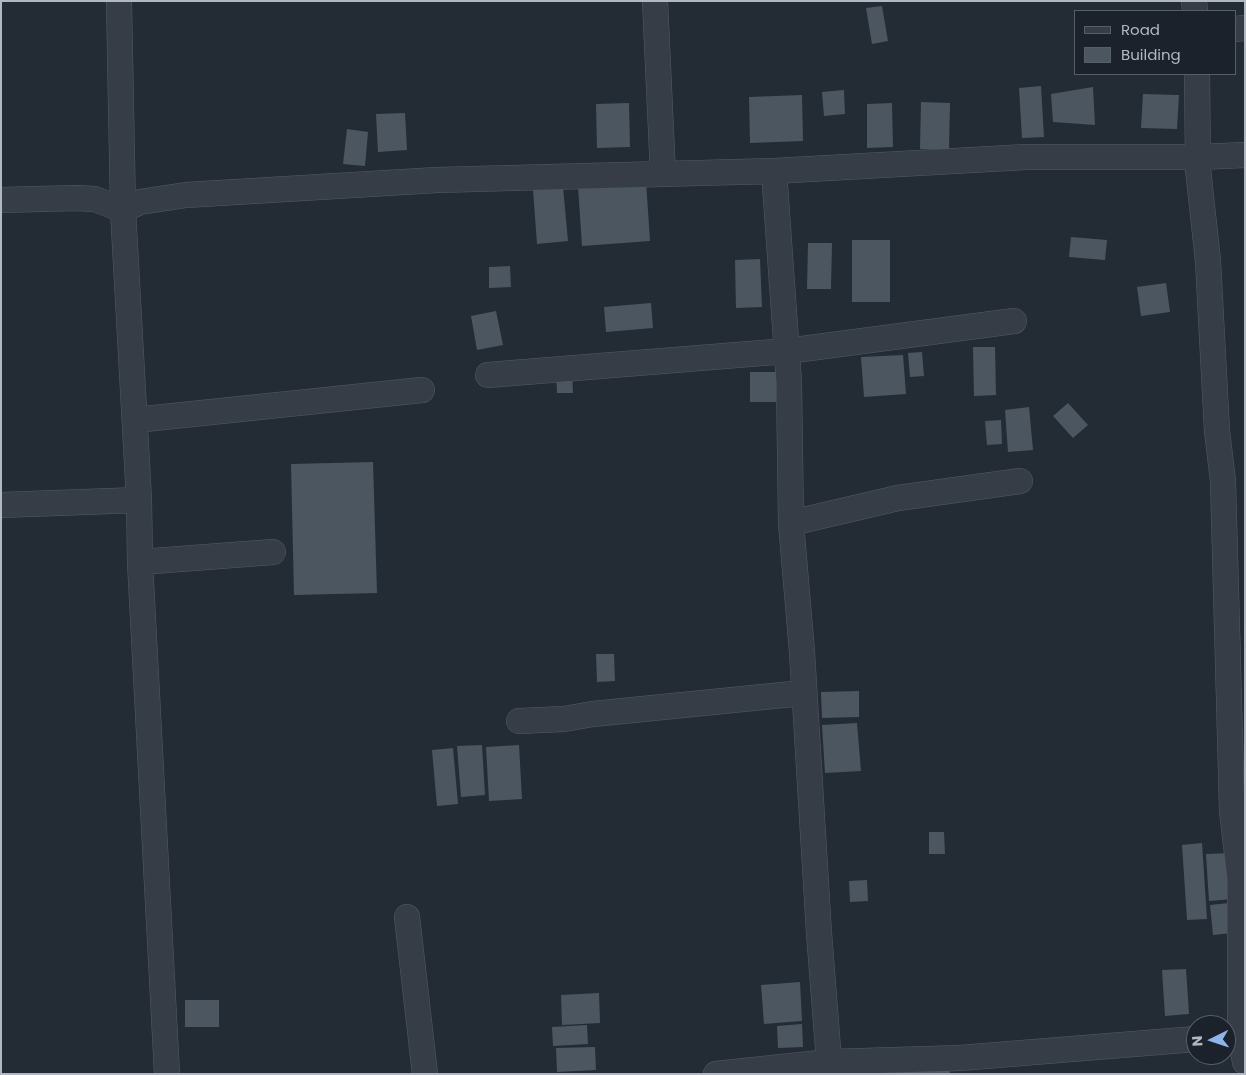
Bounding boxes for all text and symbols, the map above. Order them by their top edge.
legend [1074,10,1236,75]
text: Road [1121,19,1160,40]
text: Building [1121,44,1181,65]
north arrow [1186,1015,1236,1065]
text: N [1187,1035,1207,1047]

